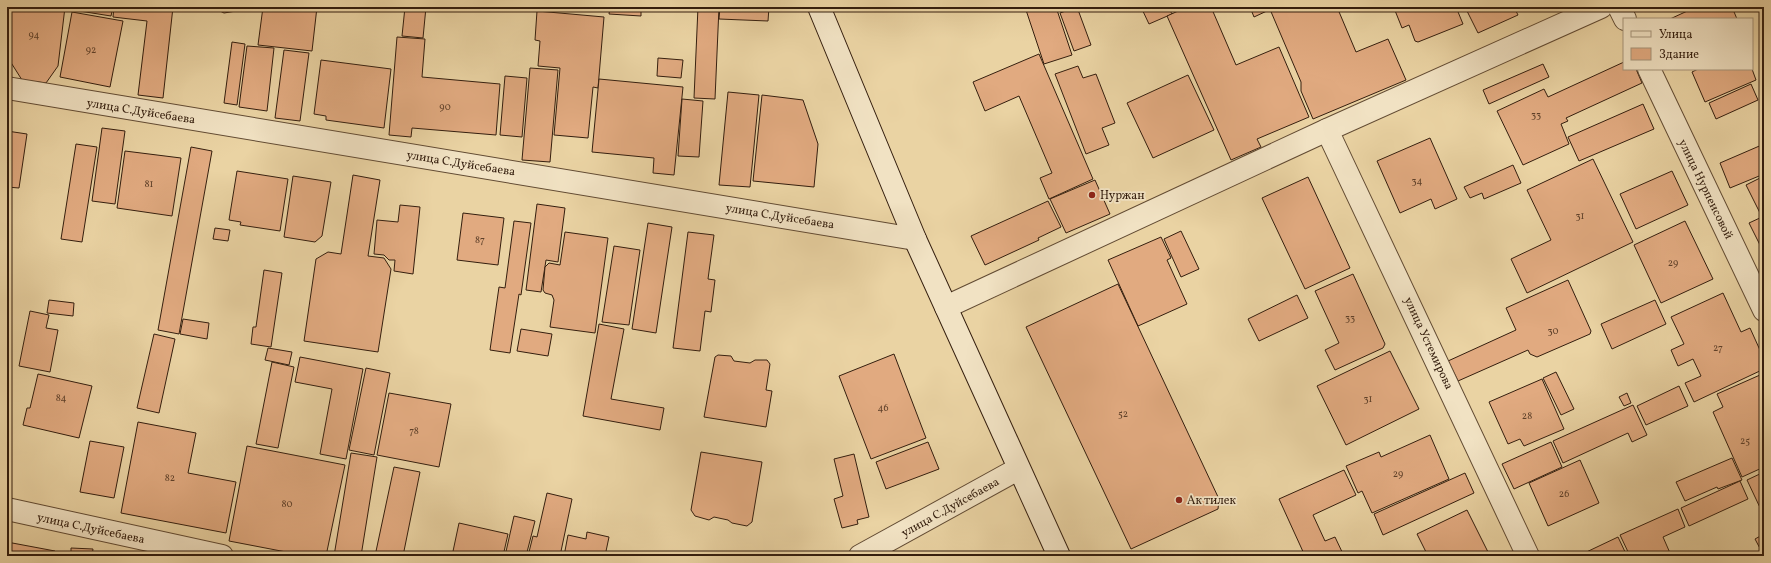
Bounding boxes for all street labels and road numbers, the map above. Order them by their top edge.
street label: улица С.Дуйсебаева [85,96,196,128]
street label: улица Нурпеисовой [1674,137,1736,242]
street label: улица С.Дуйсебаева [405,148,516,180]
street label: улица С.Дуйсебаева [724,201,835,233]
street label: улица Устемирова [1400,295,1457,392]
street label: улица С.Дуйсебаева [899,474,1002,541]
street label: улица С.Дуйсебаева [35,510,146,548]

